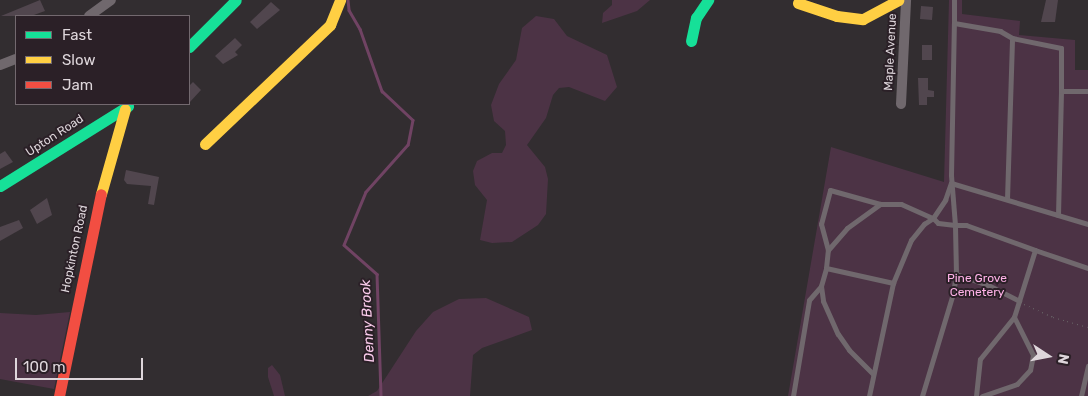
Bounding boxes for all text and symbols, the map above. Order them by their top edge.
street label: Maple Avenue [882,13,900,91]
legend [15,15,190,105]
text: Fast [62,26,92,44]
text: Slow [62,51,95,69]
text: Jam [62,76,93,94]
street label: Upton Road [24,112,86,160]
street label: Hopkinton Road [59,204,91,294]
park label: Pine Grove Cemetery [947,272,1007,300]
water label: Denny Brook [357,279,379,363]
north arrow [1023,331,1073,381]
scale bar [18,348,145,380]
text: N [1054,352,1073,366]
text: 100 m [23,358,65,376]

